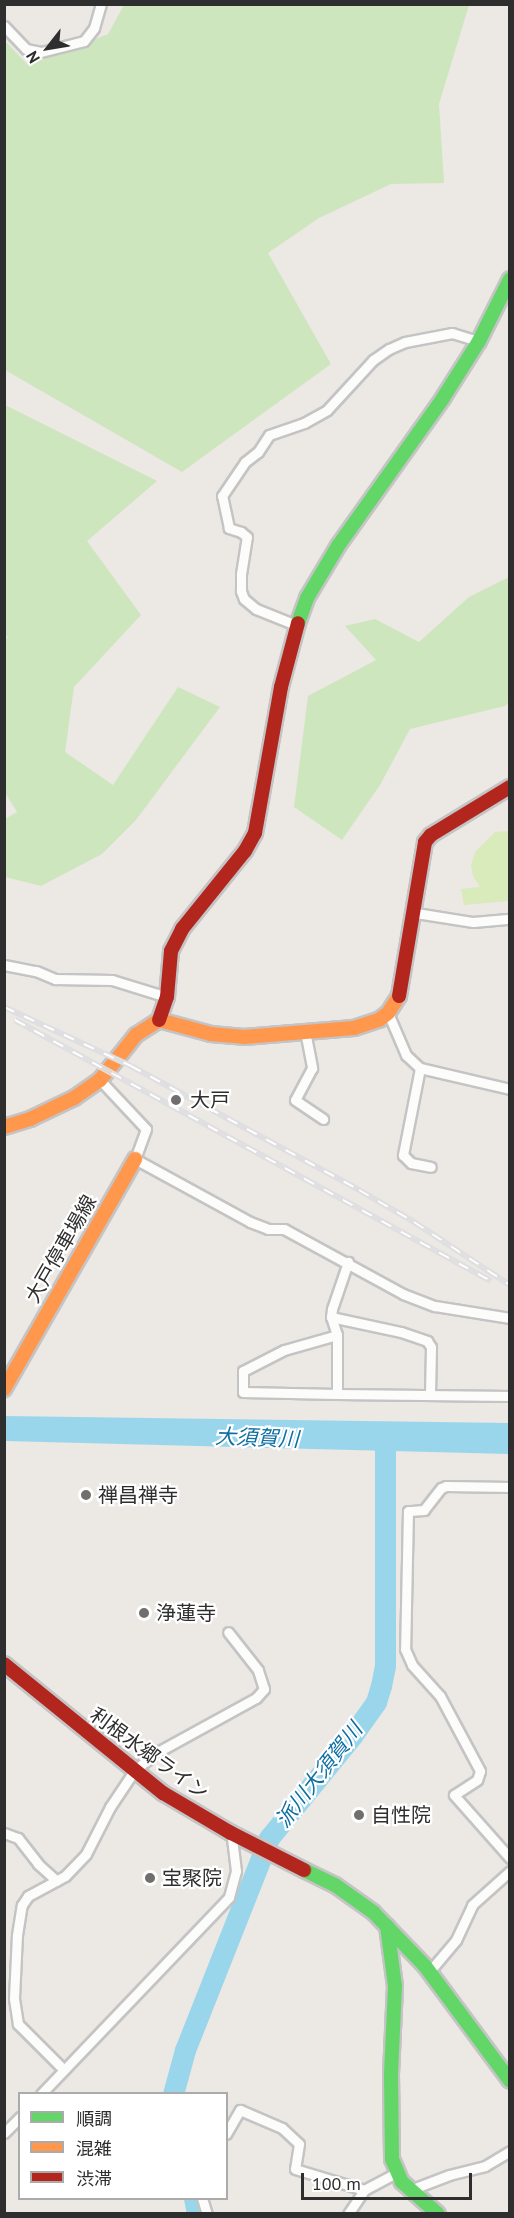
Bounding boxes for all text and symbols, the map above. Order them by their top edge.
north arrow [18,18,78,78]
text: N [21,48,44,67]
place label: 大戸 [190,1088,230,1112]
marker: 大戸 [167,1091,185,1109]
street label: 大戸停車場線 [21,1191,101,1307]
water label: 大須賀川 [215,1424,299,1452]
place label: 禅昌禅寺 [98,1483,178,1507]
marker: 禅昌禅寺 [79,1488,93,1502]
place label: 浄蓮寺 [156,1601,216,1625]
marker: 浄蓮寺 [137,1606,151,1620]
street label: 利根水郷ライン [85,1703,213,1805]
water label: 派川大須賀川 [270,1718,368,1832]
place label: 自性院 [371,1803,431,1827]
marker: 自性院 [352,1808,366,1822]
place label: 宝聚院 [162,1866,222,1890]
marker: 宝聚院 [143,1871,157,1885]
legend [18,2092,228,2200]
text: 順調 [76,2107,112,2130]
text: 混雑 [76,2137,112,2160]
scale bar [304,2161,475,2199]
text: 渋滞 [76,2167,112,2190]
text: 100 m [312,2172,361,2195]

